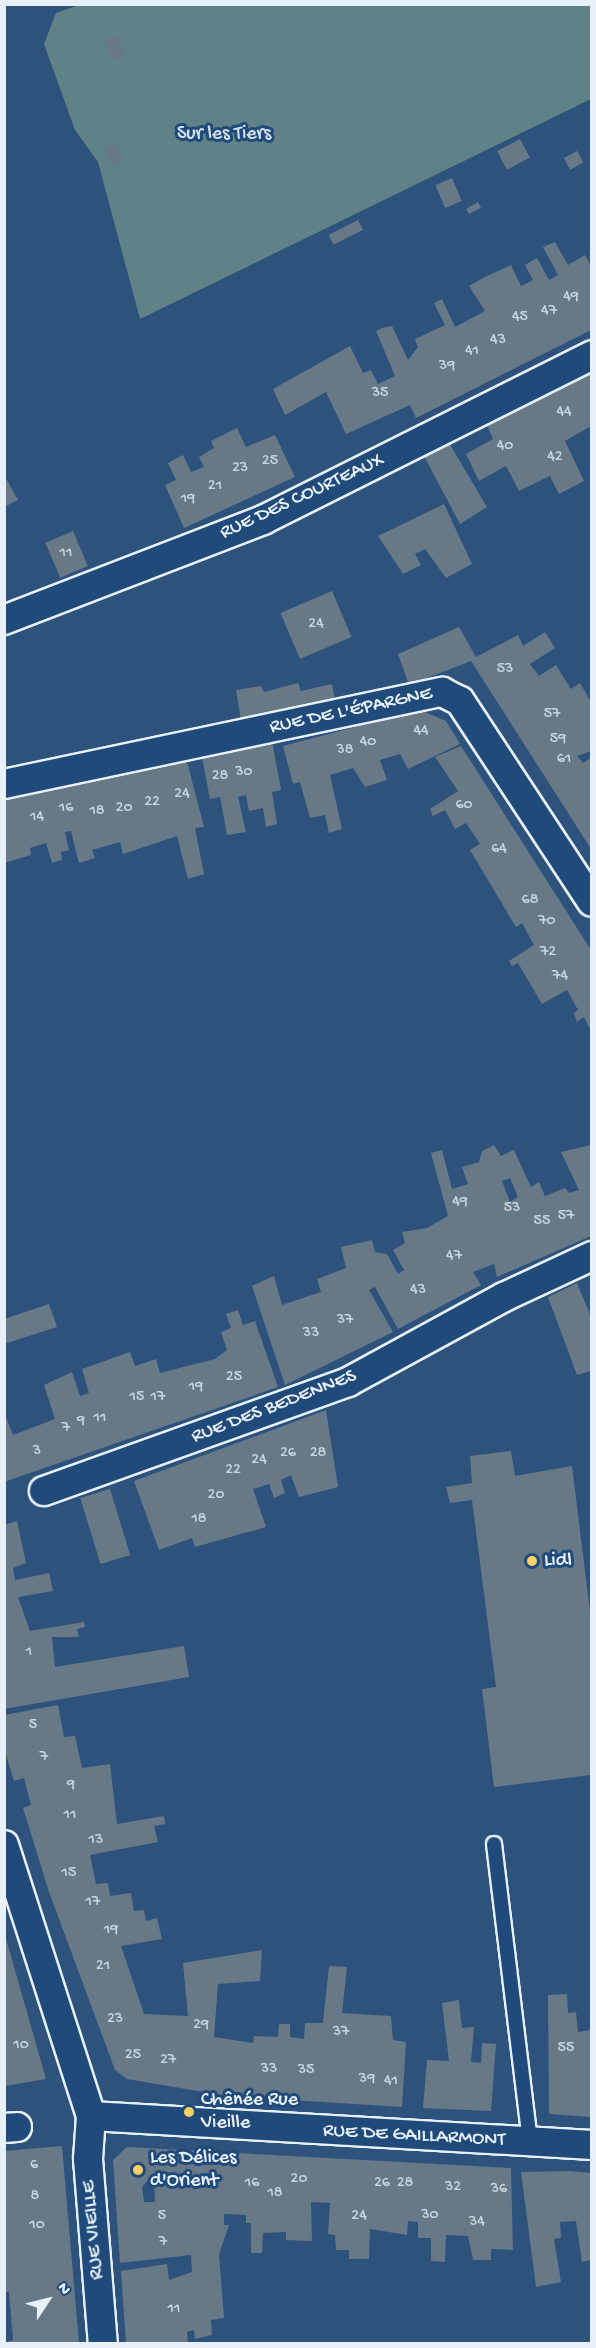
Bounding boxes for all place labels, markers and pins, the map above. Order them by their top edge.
place label: Lidl [544,1549,572,1573]
marker: Lidl [525,1554,539,1568]
place label: Chênée Rue Vieille [201,2088,298,2135]
marker: Chênée Rue Vieille [182,2105,196,2119]
place label: Les Délices d'Orient [150,2146,236,2193]
marker: Les Délices d'Orient [131,2163,145,2177]

